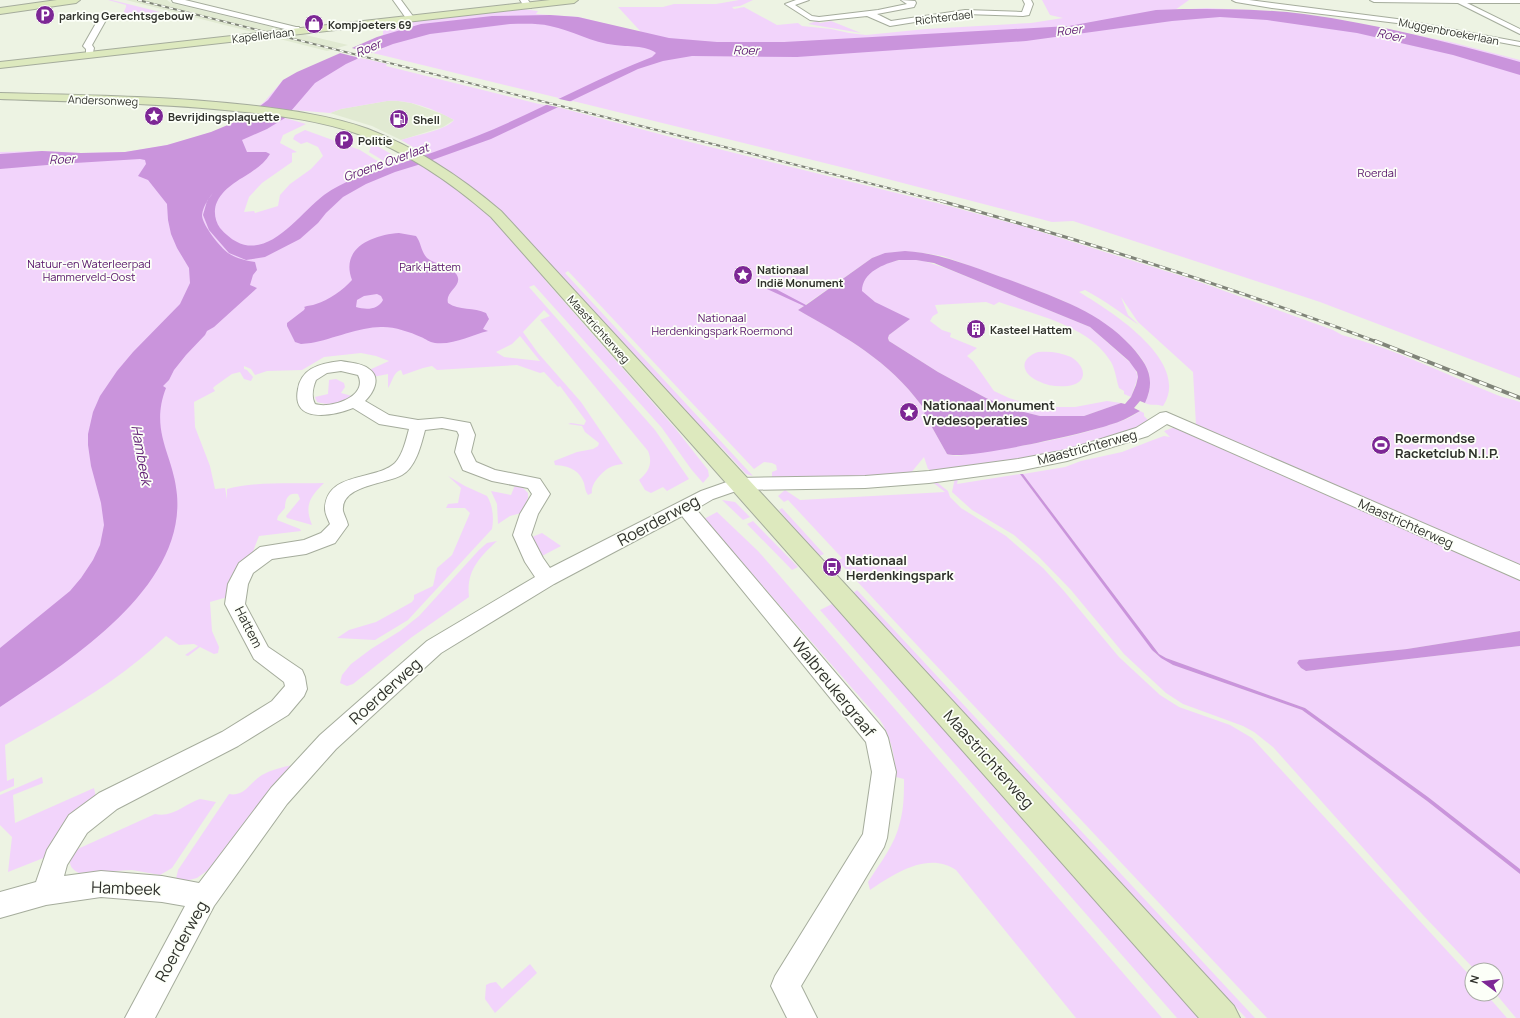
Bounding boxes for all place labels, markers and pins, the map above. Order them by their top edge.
parking icon: parking Gerechtsgebouw [34,4,56,26]
place label: parking Gerechtsgebouw [59,8,194,23]
shop icon: Kompjoeters 69 [303,13,325,35]
place label: Kompjoeters 69 [328,17,412,32]
place icon: Bevrijdingsplaquette [143,105,165,127]
fuel station icon: Shell [388,108,410,130]
place label: Bevrijdingsplaquette [168,109,280,124]
place label: Shell [413,112,440,127]
parking icon: Politie [333,129,355,151]
place label: Politie [358,133,393,148]
place label: Nationaal Indië Monument [757,262,844,290]
place icon: Nationaal Indië Monument [732,264,754,286]
building icon: Kasteel Hattem [965,318,987,340]
place label: Kasteel Hattem [990,322,1072,337]
place label: Nationaal Monument Vredesoperaties [923,396,1055,429]
place icon: Nationaal Monument Vredesoperaties [898,401,920,423]
place label: Roermondse Racketclub N.I.P. [1395,429,1499,462]
sports icon: Roermondse Racketclub N.I.P. [1370,434,1392,456]
place label: Nationaal Herdenkingspark [846,551,955,584]
bus stop icon: Nationaal Herdenkingspark [821,556,843,578]

